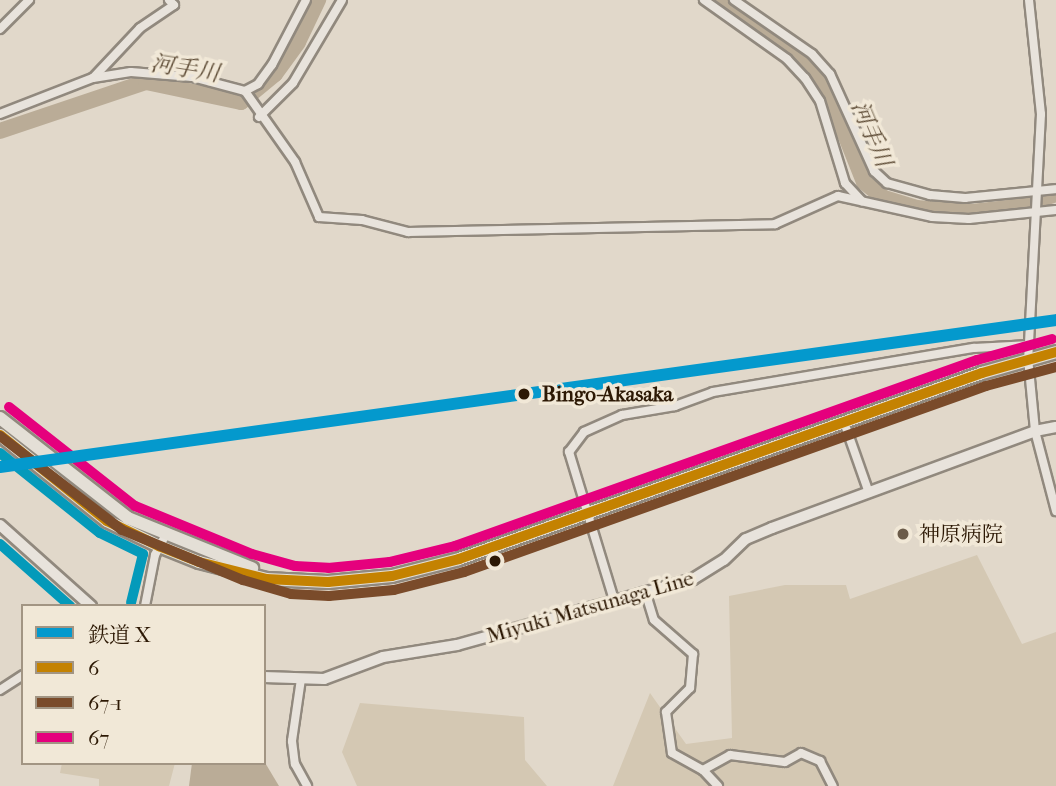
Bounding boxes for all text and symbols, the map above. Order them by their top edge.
water label: 河手川 [149,50,221,88]
water label: 河手川 [845,97,897,171]
place label: Bingo-Akasaka [542,381,673,407]
marker: Bingo-Akasaka [512,382,536,406]
place label: 神原病院 [919,521,1003,547]
marker: 神原病院 [893,524,913,544]
unlabelled marker [488,554,502,568]
street label: Miyuki Matsunaga Line [483,565,697,649]
legend [21,604,266,765]
text: 鉄道 X [88,623,151,647]
text: 6 [88,656,99,680]
text: 67-1 [88,691,122,715]
text: 67 [88,726,109,750]

